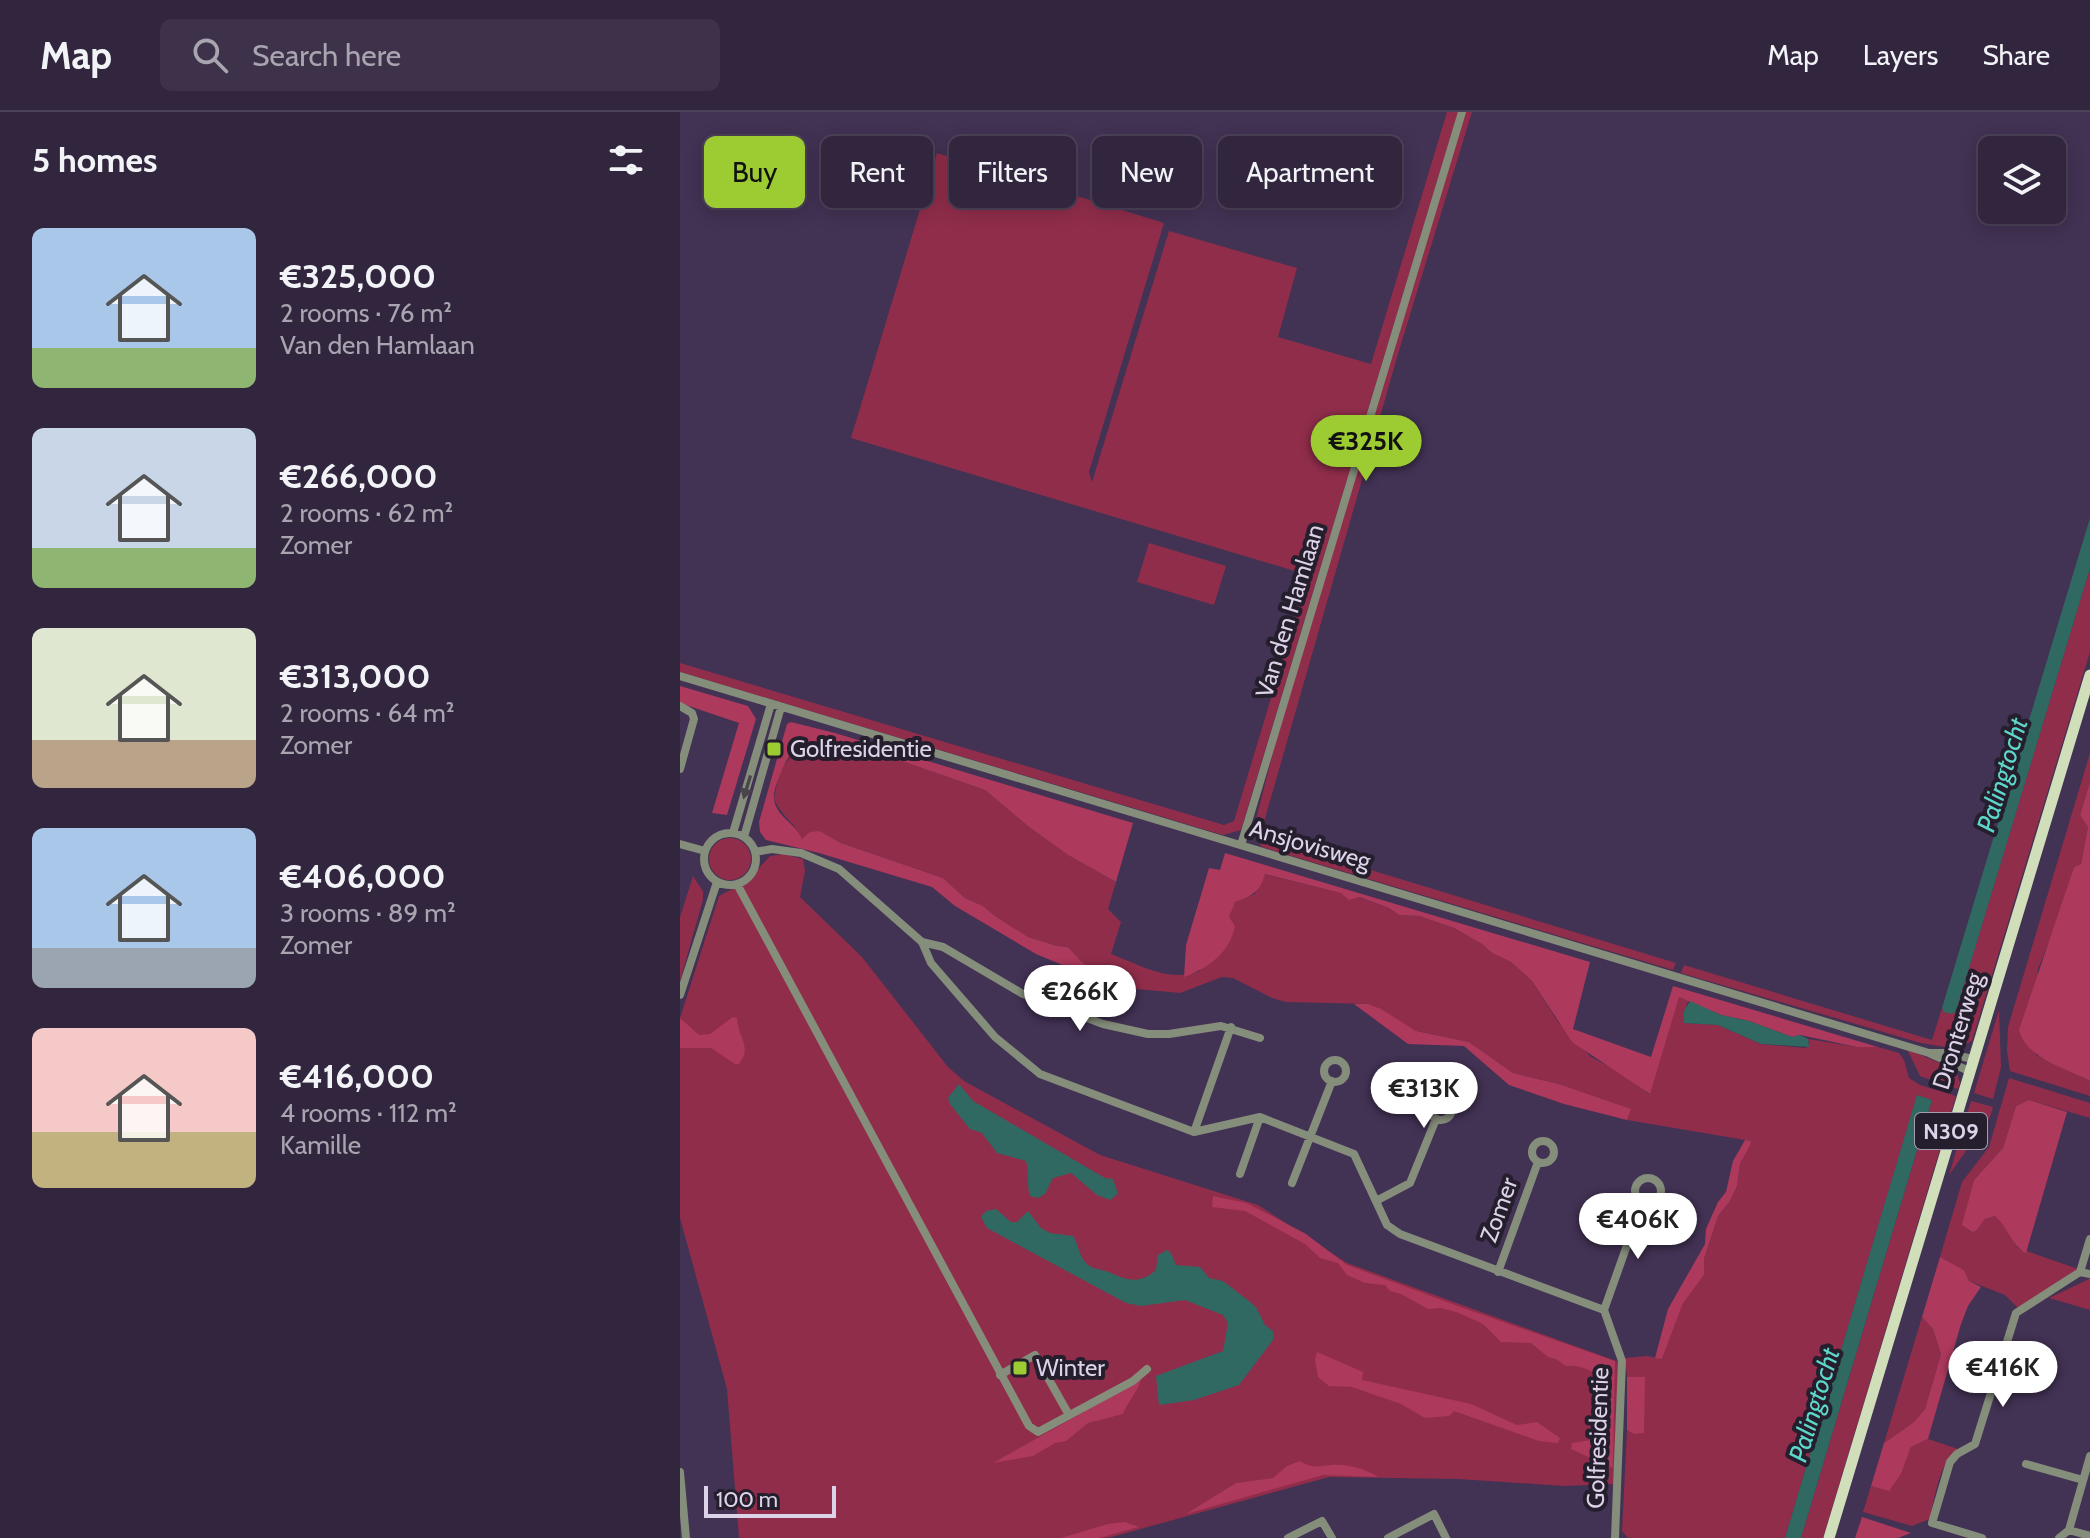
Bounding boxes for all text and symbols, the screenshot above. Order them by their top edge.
search box [160,19,720,91]
text: Map [40,32,112,79]
icon: search [188,33,232,77]
text: Search here [252,37,401,74]
text: Map [1767,38,1819,72]
text: Layers [1863,38,1938,72]
text: Share [1982,38,2050,72]
chip: Buy [704,136,805,208]
chip: Rent [821,136,933,208]
chip: Filters [949,136,1076,208]
chip: New [1092,136,1202,208]
chip: Apartment [1218,136,1402,208]
map controls [1978,136,2066,224]
button: layers [1978,136,2066,224]
icon: filters [604,138,648,182]
text: 5 homes [32,139,157,181]
text: €325,000 [280,255,436,297]
icon: home [96,260,192,356]
text: 2 rooms · 76 m² [280,297,452,329]
text: Van den Hamlaan [280,329,475,361]
pin: €325K [1310,415,1422,483]
text: €325K [1329,425,1403,457]
text: €266,000 [280,455,438,497]
icon: home [96,460,192,556]
text: 2 rooms · 62 m² [280,497,453,529]
street label: Van den Hamlaan [1249,521,1330,701]
text: Zomer [280,529,352,561]
text: €313,000 [280,655,431,697]
icon: home [96,660,192,756]
text: 2 rooms · 64 m² [280,697,455,729]
water label: Palingtocht [1970,713,2035,836]
text: Zomer [280,729,352,761]
place label: Golfresidentie [790,734,932,763]
marker: Golfresidentie [765,740,783,758]
one-way arrow [740,775,753,799]
street label: Ansjovisweg [1246,813,1375,876]
text: €406,000 [280,855,446,897]
icon: home [96,860,192,956]
text: 3 rooms · 89 m² [280,897,456,929]
text: Zomer [280,929,352,961]
pin: €266K [1024,965,1136,1033]
street label: Dronterweg [1926,968,1989,1093]
text: €266K [1042,975,1118,1007]
text: €416,000 [280,1055,434,1097]
icon: home [96,1060,192,1156]
pin: €313K [1368,1062,1480,1130]
text: €313K [1389,1072,1459,1104]
text: 4 rooms · 112 m² [280,1097,457,1129]
road number: N309 [1915,1113,1987,1149]
text: Kamille [280,1129,361,1161]
street label: Zomer [1474,1173,1524,1246]
pin: €406K [1582,1193,1694,1261]
text: €406K [1597,1203,1679,1235]
pin: €416K [1947,1341,2059,1409]
water label: Palingtocht [1782,1343,1847,1466]
text: €416K [1966,1351,2040,1383]
place label: Winter [1036,1353,1105,1382]
marker: Winter [1011,1359,1029,1377]
street label: Golfresidentie [1581,1367,1614,1509]
scale bar [704,1482,836,1518]
text: 100 m [716,1486,778,1513]

